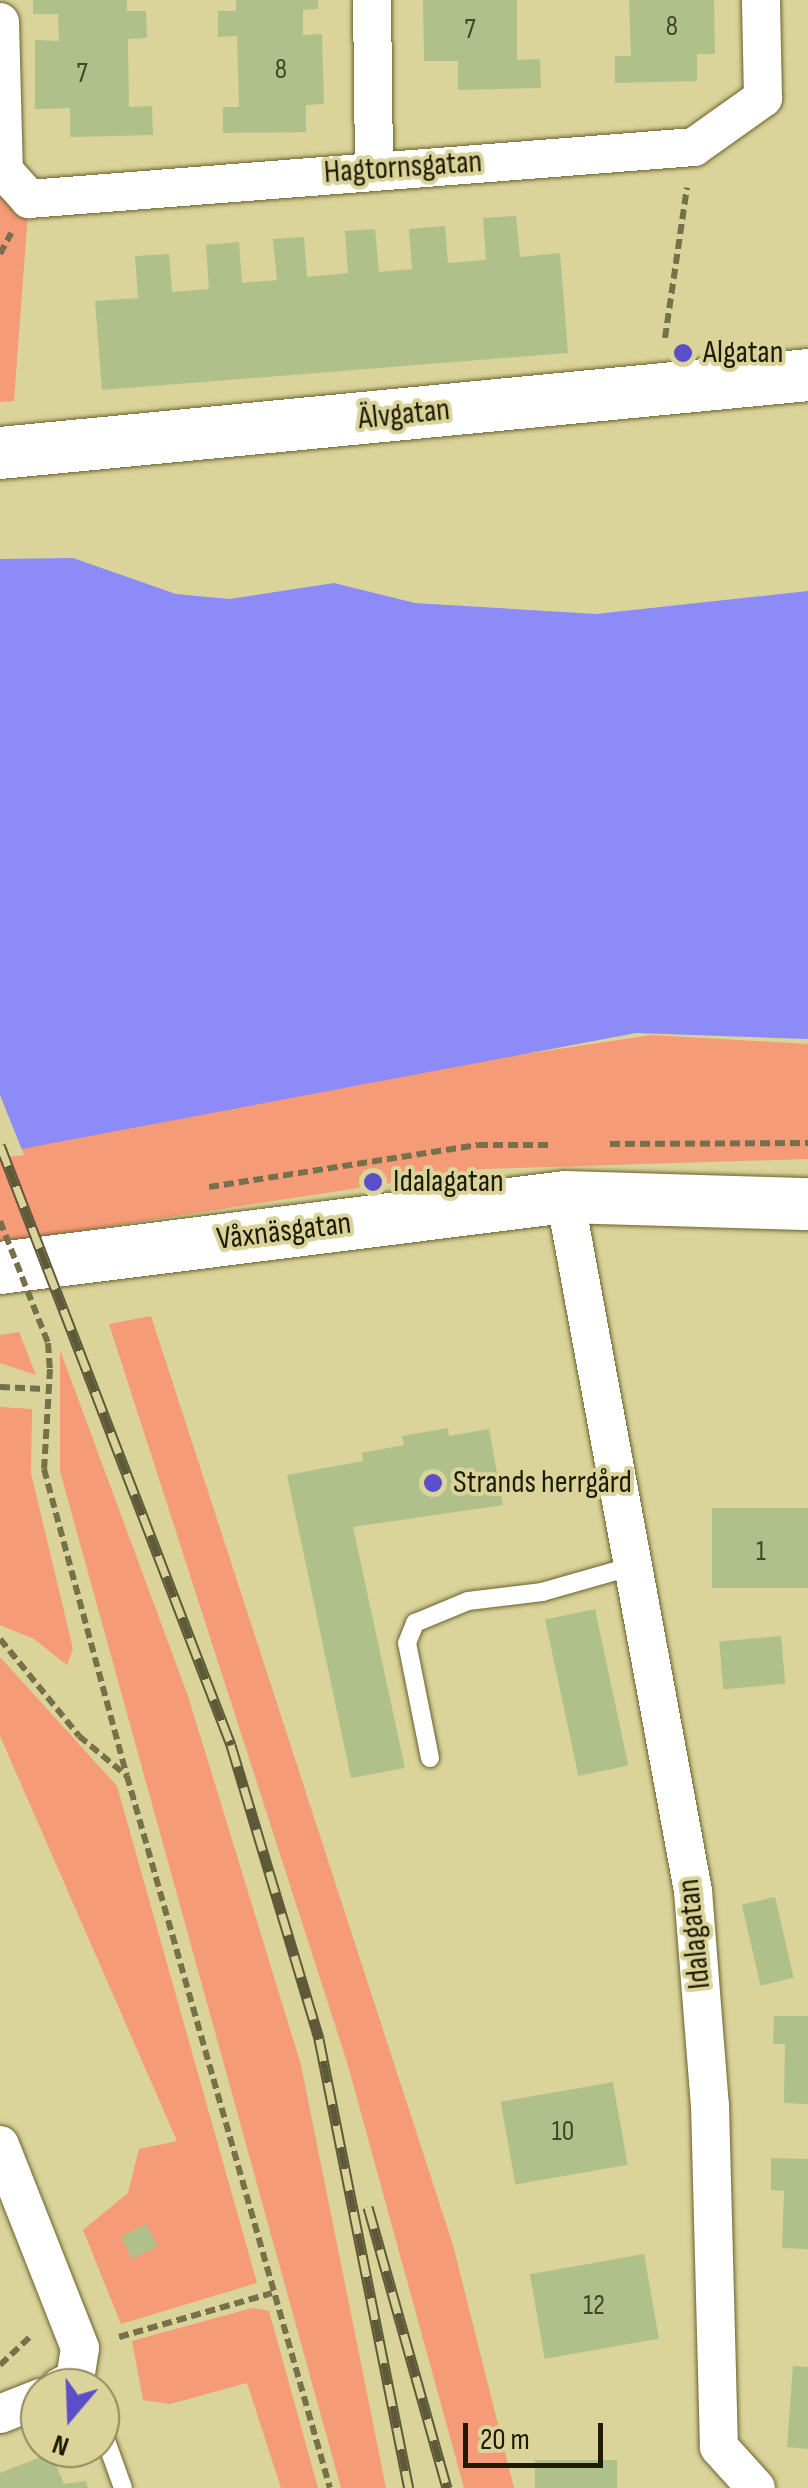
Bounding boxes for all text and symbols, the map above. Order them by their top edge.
house number: 8 [666,10,678,44]
house number: 7 [464,13,476,47]
house number: 8 [275,53,287,87]
house number: 7 [76,57,88,91]
street label: Hagtornsgatan [323,143,483,193]
place label: Algatan [703,334,783,372]
marker: Algatan [672,342,694,364]
street label: Älvgatan [356,391,452,439]
place label: Idalagatan [393,1163,504,1201]
marker: Idalagatan [362,1171,384,1193]
street label: Våxnäsgatan [215,1205,353,1259]
place label: Strands herrgård [453,1464,632,1502]
marker: Strands herrgård [422,1472,444,1494]
house number: 1 [756,1535,766,1569]
street label: Idalagatan [670,1877,720,1991]
house number: 10 [552,2115,574,2149]
house number: 12 [583,2289,605,2323]
north arrow [20,2368,120,2468]
scale bar [468,2403,608,2465]
text: 20 m [480,2422,530,2458]
text: N [48,2427,73,2463]

